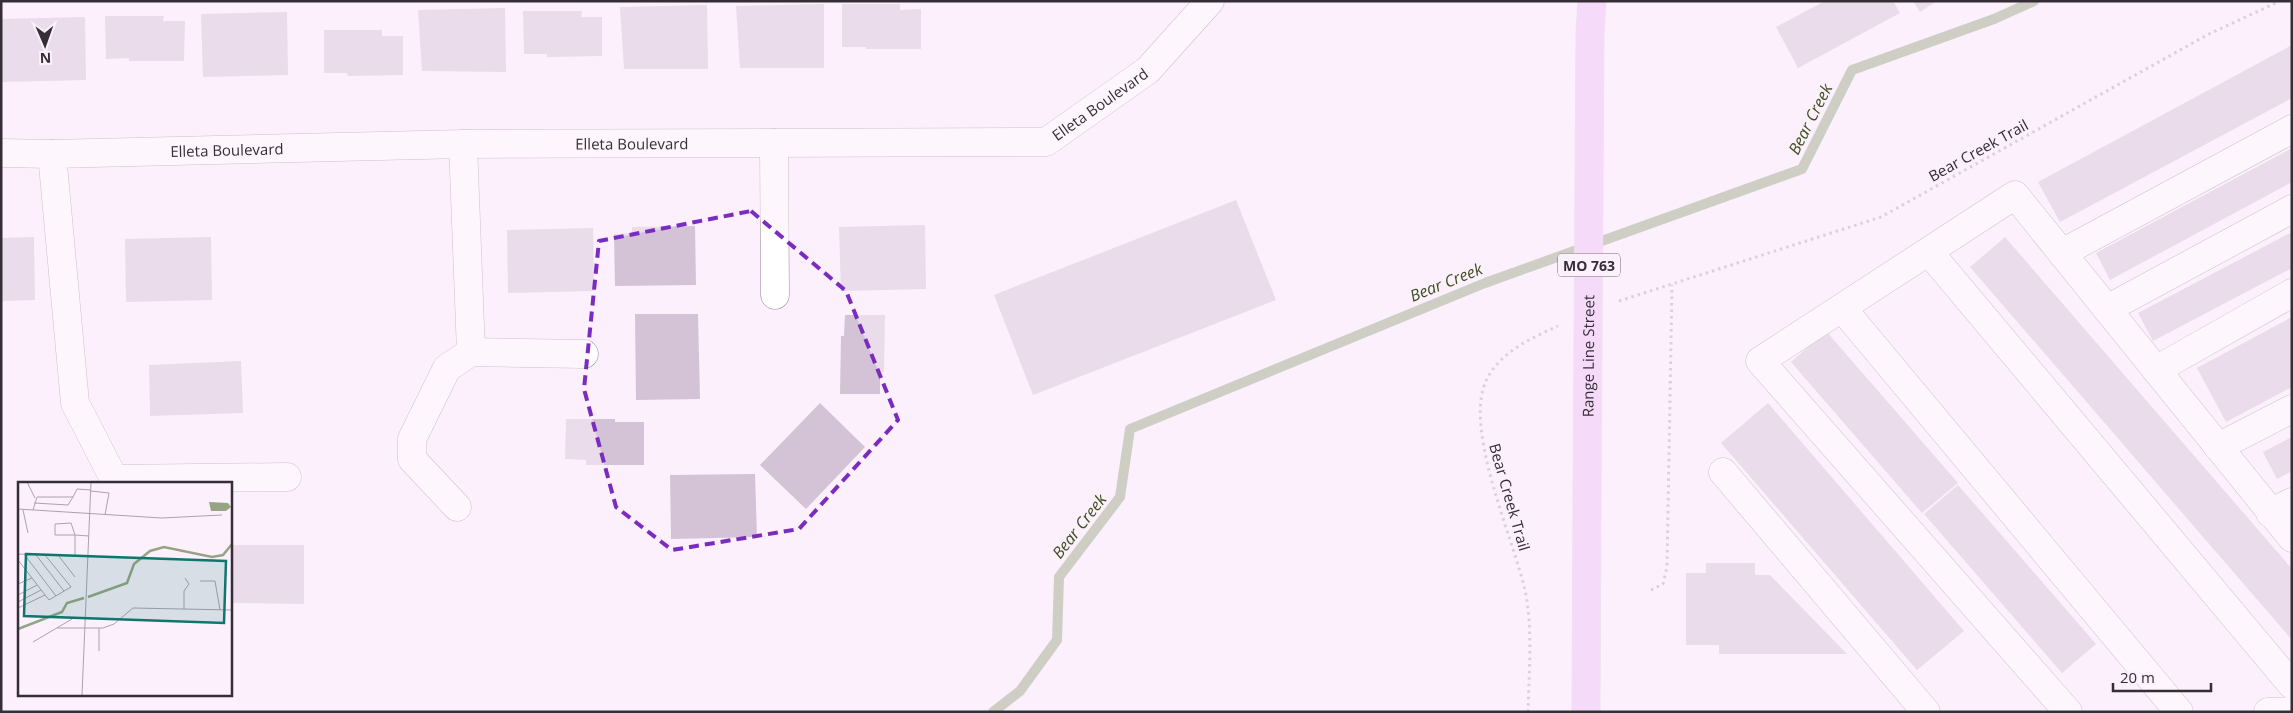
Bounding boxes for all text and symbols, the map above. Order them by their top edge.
north arrow [20,20,70,70]
text: N [39,49,51,68]
street label: Elleta Boulevard [1048,63,1152,145]
water label: Bear Creek [1783,79,1838,158]
street label: Bear Creek Trail [1925,114,2031,186]
street label: Elleta Boulevard [575,133,689,154]
street label: Elleta Boulevard [170,138,284,161]
road number: MO 763 [1558,254,1620,276]
water label: Bear Creek [1406,257,1487,307]
street label: Range Line Street [1578,295,1598,417]
street label: Bear Creek Trail [1485,441,1535,553]
inset map [18,482,231,696]
water label: Bear Creek [1047,488,1112,563]
scale bar [2113,660,2210,692]
text: 20 m [2120,667,2155,687]

